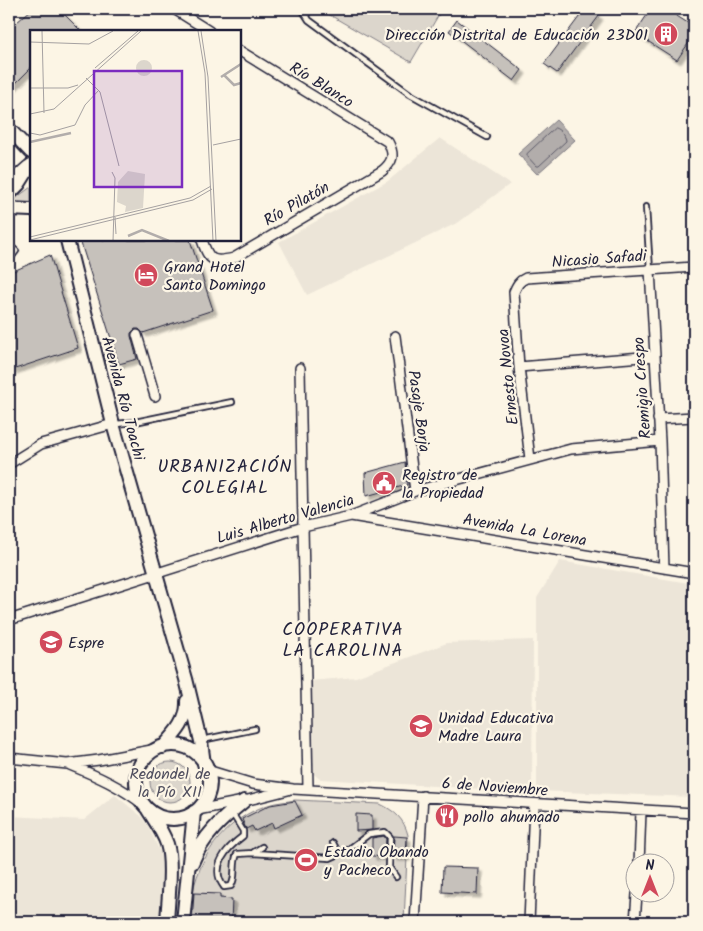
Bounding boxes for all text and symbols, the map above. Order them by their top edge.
building icon: Dirección Distrital de Educación 23D01 [653,21,679,47]
place label: Dirección Distrital de Educación 23D01 [385,23,648,48]
inset map [30,30,241,241]
street label: Río Blanco [284,56,358,115]
street label: Río Pilatón [259,175,334,233]
street label: Nicasio Safadi [551,244,648,275]
place label: Grand Hotel Santo Domingo [164,255,266,298]
hotel icon: Grand Hotel Santo Domingo [133,262,159,288]
street label: Ernesto Novoa [491,327,526,426]
street label: Avenida Río Toachi [94,334,151,464]
street label: Remigio Crespo [626,336,659,440]
street label: Pasaje Borja [400,369,437,454]
district label: URBANIZACIÓN COLEGIAL [157,453,293,503]
place label: Registro de la Propiedad [402,463,484,506]
public building icon: Registro de la Propiedad [371,470,397,496]
street label: Luis Alberto Valencia [214,488,357,551]
street label: Avenida La Lorena [461,507,589,554]
district label: COOPERATIVA LA CAROLINA [282,616,404,666]
school or university icon: Espre [38,629,64,655]
place label: Espre [68,631,104,656]
place label: Unidad Educativa Madre Laura [438,706,554,749]
school or university icon: Unidad Educativa Madre Laura [408,713,434,739]
park label: Redondel de la Pío XII [129,762,211,805]
street label: 6 de Noviembre [441,771,549,804]
restaurant icon: pollo ahumado [434,803,460,829]
place label: pollo ahumado [463,805,560,830]
place label: Estadio Obando y Pacheco [323,840,429,883]
sports icon: Estadio Obando y Pacheco [293,847,319,873]
north arrow [626,854,676,904]
text: N [646,855,655,877]

